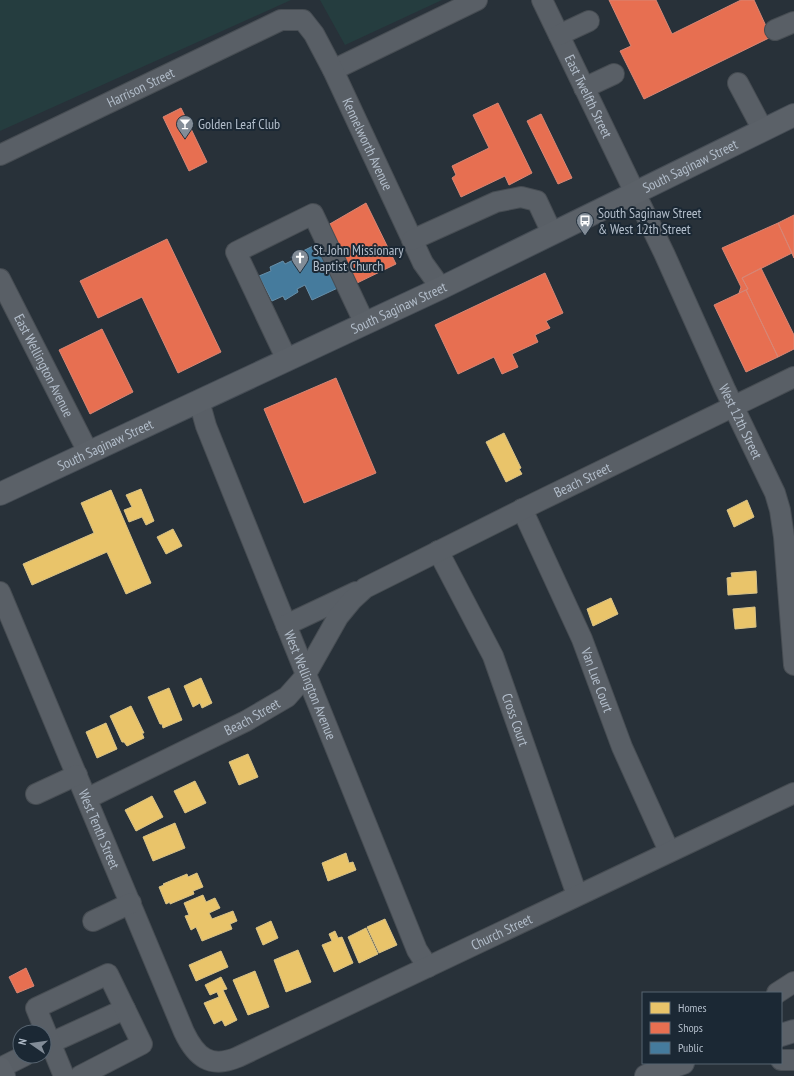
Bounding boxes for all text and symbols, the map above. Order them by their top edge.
street label: East Twelfth Street [561,52,616,141]
street label: Harrison Street [104,64,177,111]
street label: Kennelworth Avenue [338,95,397,193]
bar icon: Golden Leaf Club [175,114,195,139]
place label: Golden Leaf Club [198,115,280,133]
street label: South Saginaw Street [639,135,741,197]
place label: South Saginaw Street & West 12th Street [598,204,702,238]
bus stop icon: South Saginaw Street & West 12th Street [575,211,595,236]
place label: St. John Missionary Baptist Church [313,241,404,275]
church icon: St. John Missionary Baptist Church [290,248,310,273]
street label: South Saginaw Street [348,278,450,338]
street label: East Wellington Avenue [10,311,78,420]
street label: West 12th Street [715,381,766,462]
street label: South Saginaw Street [54,415,156,475]
street label: Beach Street [551,458,614,501]
street label: West Wellington Avenue [280,627,340,742]
street label: Van Lue Court [577,644,617,715]
street label: Cross Court [498,691,533,749]
street label: Beach Street [221,694,283,739]
street label: West Tenth Street [75,787,124,872]
street label: Church Street [468,910,535,954]
legend [642,992,782,1064]
text: Homes [678,1000,706,1015]
text: Shops [678,1020,703,1035]
north arrow [12,1024,52,1064]
text: N [15,1037,30,1046]
text: Public [678,1040,704,1055]

